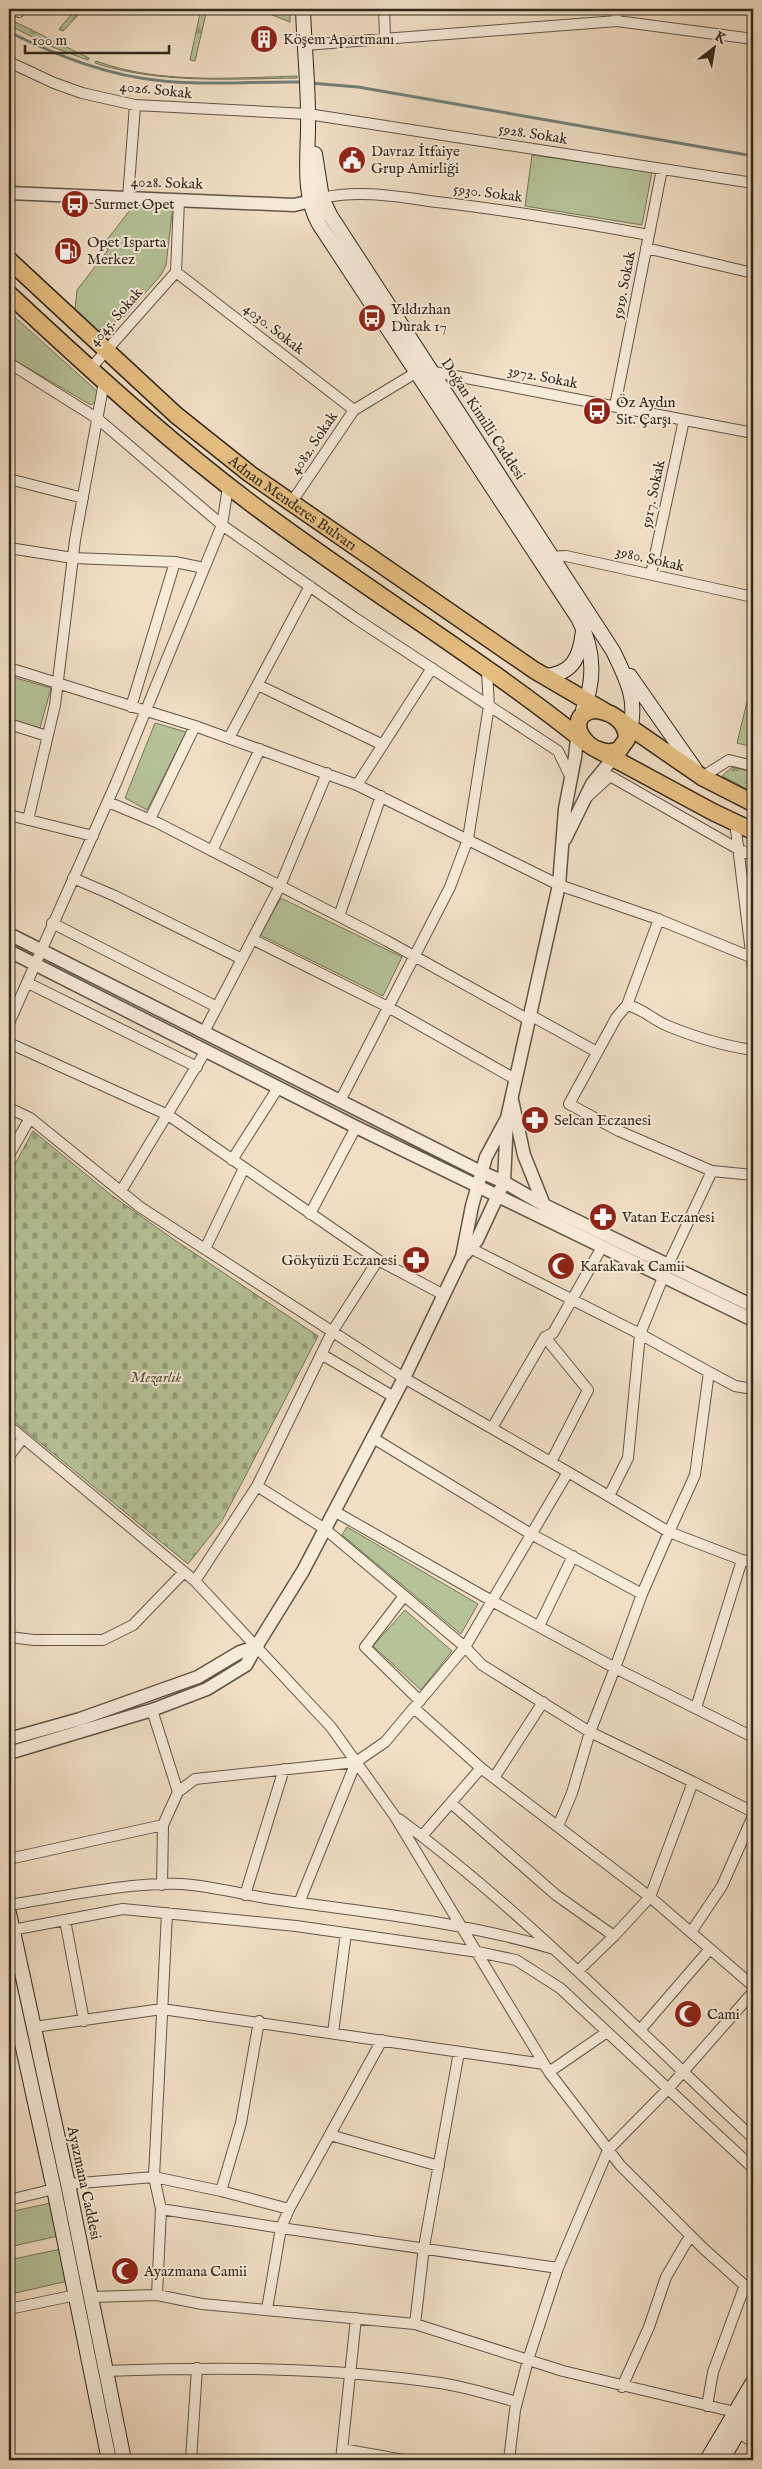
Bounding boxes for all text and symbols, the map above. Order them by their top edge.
scale bar [25,22,169,54]
north arrow [690,22,740,72]
building icon: Köşem Apartmanı [249,24,279,54]
text: K [711,27,730,48]
place label: Köşem Apartmanı [283,30,394,49]
text: 100 m [32,31,68,50]
street label: 4026. Sokak [119,77,194,103]
street label: 5928. Sokak [497,119,570,149]
place label: Davraz İtfaiye Grup Amirliği [371,142,460,178]
public building icon: Davraz İtfaiye Grup Amirliği [337,145,367,175]
street label: 4028. Sokak [130,172,204,194]
street label: 5930. Sokak [452,179,525,207]
bus stop icon: Surmet Opet [60,189,90,219]
place label: Surmet Opet [94,195,174,214]
place label: Opet Isparta Merkez [87,233,167,269]
fuel station icon: Opet Isparta Merkez [53,236,83,266]
street label: 5919. Sokak [608,248,640,321]
street label: 4045. Sokak [85,283,147,350]
street label: 4030. Sokak [240,299,309,359]
place label: Yıldızhan Durak 17 [391,300,451,336]
bus stop icon: Yıldızhan Durak 17 [357,303,387,333]
street label: Doğan Kimilli Caddesi [437,355,529,483]
street label: 3972. Sokak [506,361,581,393]
place label: Öz Aydın Sit. Çarşı [616,393,676,429]
bus stop icon: Öz Aydın Sit. Çarşı [582,396,612,426]
street label: 4082. Sokak [286,407,343,478]
street label: Adnan Menderes Bulvarı [224,450,361,555]
street label: 5917. Sokak [637,457,670,530]
street label: 3980. Sokak [614,542,687,576]
pharmacy icon: Selcan Eczanesi [520,1105,550,1135]
place label: Selcan Eczanesi [554,1111,651,1130]
pharmacy icon: Vatan Eczanesi [588,1202,618,1232]
place label: Vatan Eczanesi [621,1208,715,1227]
pharmacy icon: Gökyüzü Eczanesi [401,1245,431,1275]
place label: Gökyüzü Eczanesi [281,1251,397,1270]
mosque icon: Karakavak Camii [546,1251,576,1281]
place label: Karakavak Camii [580,1257,685,1276]
park label: Mezarlık [130,1368,182,1387]
mosque icon: Cami [673,1999,703,2029]
place label: Cami [707,2005,740,2024]
street label: Ayazmana Caddesi [62,2123,105,2242]
mosque icon: Ayazmana Camii [110,2256,140,2286]
place label: Ayazmana Camii [143,2262,247,2281]

